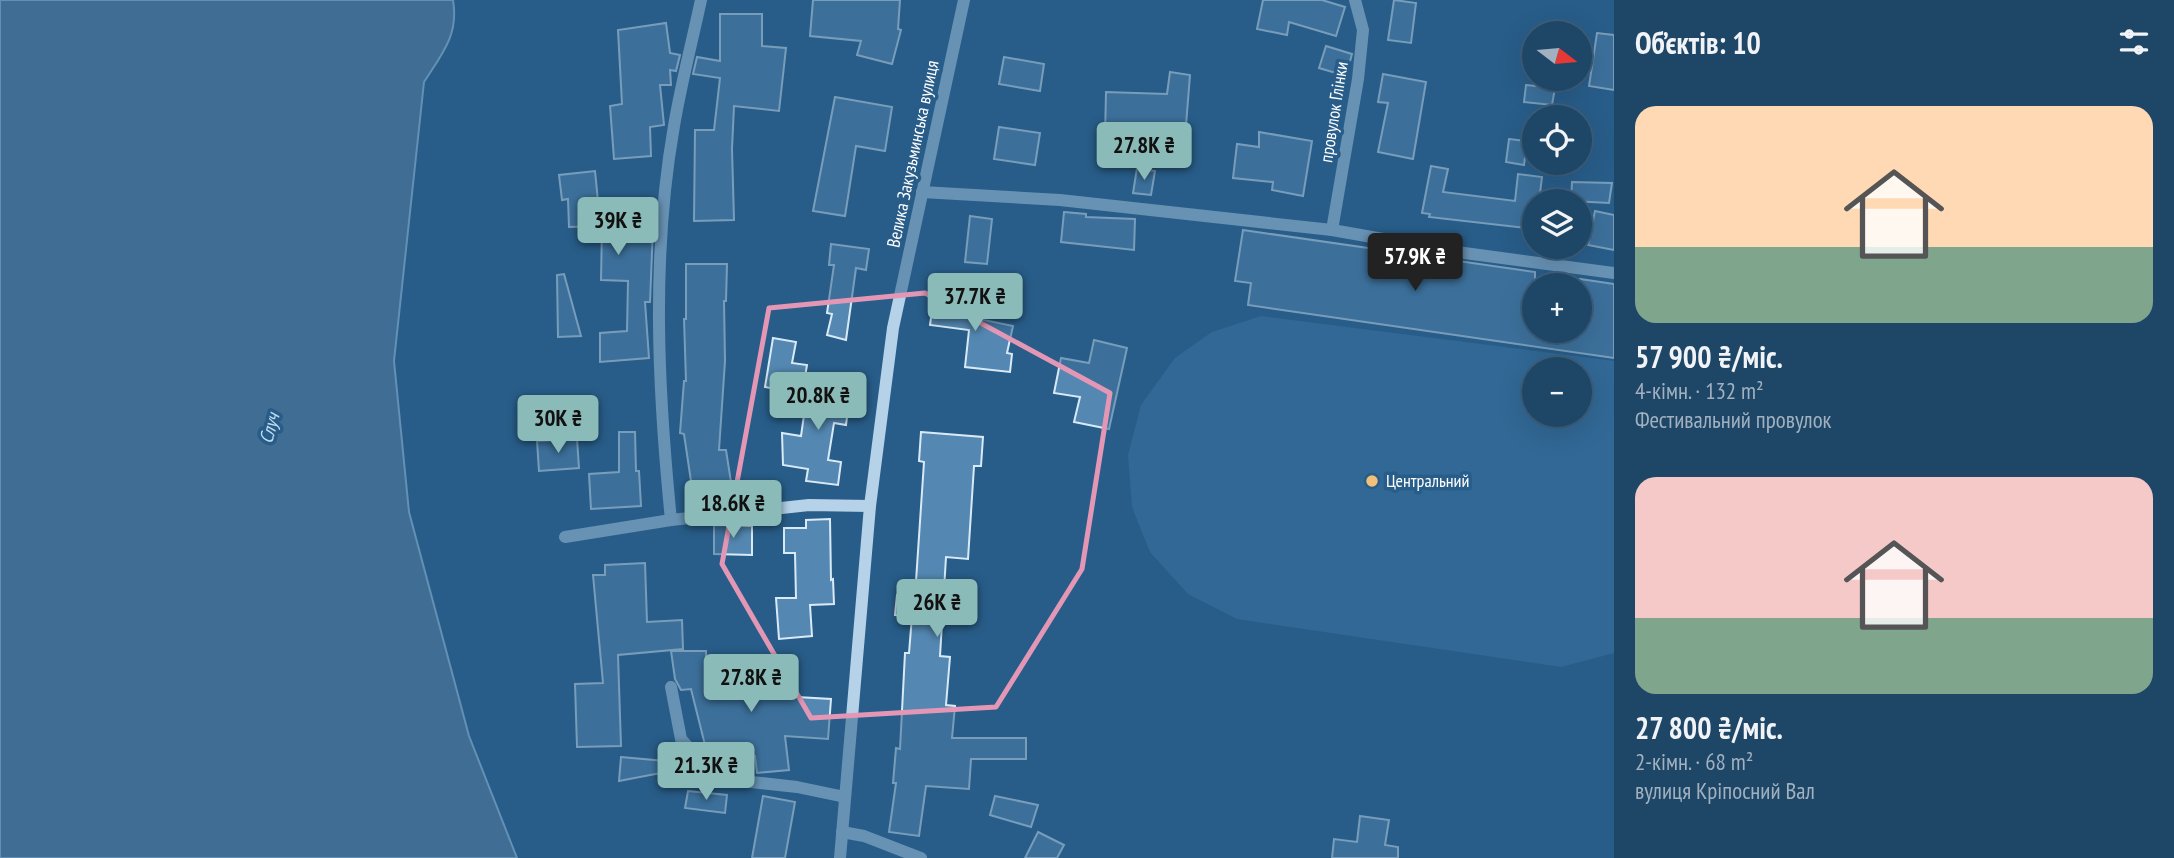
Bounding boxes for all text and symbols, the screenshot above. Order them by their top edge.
north arrow [1522,21,1592,91]
map controls [1522,21,1592,427]
text: Об’єктів: 10 [1635,23,1761,62]
icon: filters [2115,23,2153,61]
street label: Велика Закузьминська вулиця [881,58,944,250]
street label: провулок Глінки [1314,60,1353,164]
button: locate [1522,105,1592,175]
pin: 27.8K ₴ [1079,122,1209,182]
text: 27.8K ₴ [1113,130,1175,159]
icon: home [1831,151,1957,277]
button: layers [1522,189,1592,259]
pin: 39K ₴ [569,198,667,257]
text: 39K ₴ [593,205,643,234]
pin: 57.9K ₴ [1350,233,1480,293]
text: 57.9K ₴ [1384,241,1446,270]
button: + [1522,273,1592,343]
pin: 37.7K ₴ [910,274,1040,333]
text: 37.7K ₴ [944,281,1006,310]
text: 57 900 ₴/міс. [1635,337,1783,376]
button: − [1522,357,1592,427]
pin: 20.8K ₴ [753,372,883,432]
text: 4-кімн. · 132 m² [1635,376,1764,405]
text: 20.8K ₴ [786,380,850,409]
pin: 30K ₴ [509,396,607,455]
text: 30K ₴ [533,403,583,432]
text: Фестивальний провулок [1635,405,1832,434]
water label: Случ [253,409,285,446]
place label: Центральний [1386,469,1469,492]
marker: Центральний [1364,473,1380,489]
pin: 18.6K ₴ [668,480,798,540]
text: 18.6K ₴ [701,488,765,517]
icon: home [1831,522,1957,648]
pin: 26K ₴ [888,580,986,639]
text: 26K ₴ [912,587,962,616]
pin: 27.8K ₴ [686,654,816,714]
text: 27.8K ₴ [720,662,782,691]
text: 27 800 ₴/міс. [1635,708,1783,747]
pin: 21.3K ₴ [641,742,771,802]
text: 2-кімн. · 68 m² [1635,747,1753,776]
text: 21.3K ₴ [674,750,738,779]
text: вулиця Кріпосний Вал [1635,776,1815,805]

